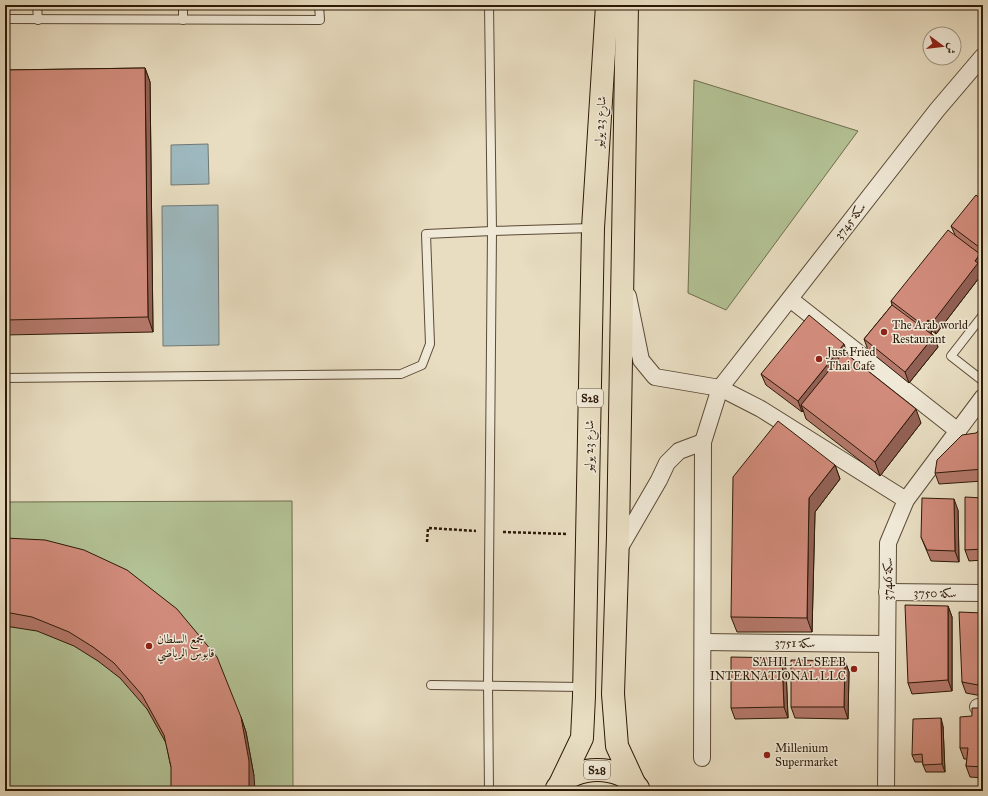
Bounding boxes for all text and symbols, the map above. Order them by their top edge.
north arrow [922,26,962,66]
text: ش [943,42,959,55]
street label: شارع 23 يوليو [591,95,613,150]
street label: سكة 3745 [831,200,869,242]
place label: The Arab world Restaurant [892,318,968,346]
marker: The Arab world Restaurant [879,327,889,337]
place label: Just Fried Thai Cafe [825,345,876,373]
marker: Just Fried Thai Cafe [814,354,824,364]
road number: S28 [577,389,603,407]
street label: شارع 23 يوليو [582,420,600,473]
street label: سكة 3746 [881,557,895,600]
street label: سكة 3750 [913,586,957,600]
place label: مجمع السلطان قابوس الرياضي [157,632,215,664]
street label: سكة 3751 [775,636,816,650]
marker: مجمع السلطان قابوس الرياضي [144,641,154,651]
place label: SAHIL AL SEEB INTERNATIONAL LLC [710,655,846,683]
marker: SAHIL AL SEEB INTERNATIONAL LLC [849,664,859,674]
place label: Millenium Supermarket [775,741,839,769]
marker: Millenium Supermarket [762,750,772,760]
road number: S28 [584,761,610,779]

